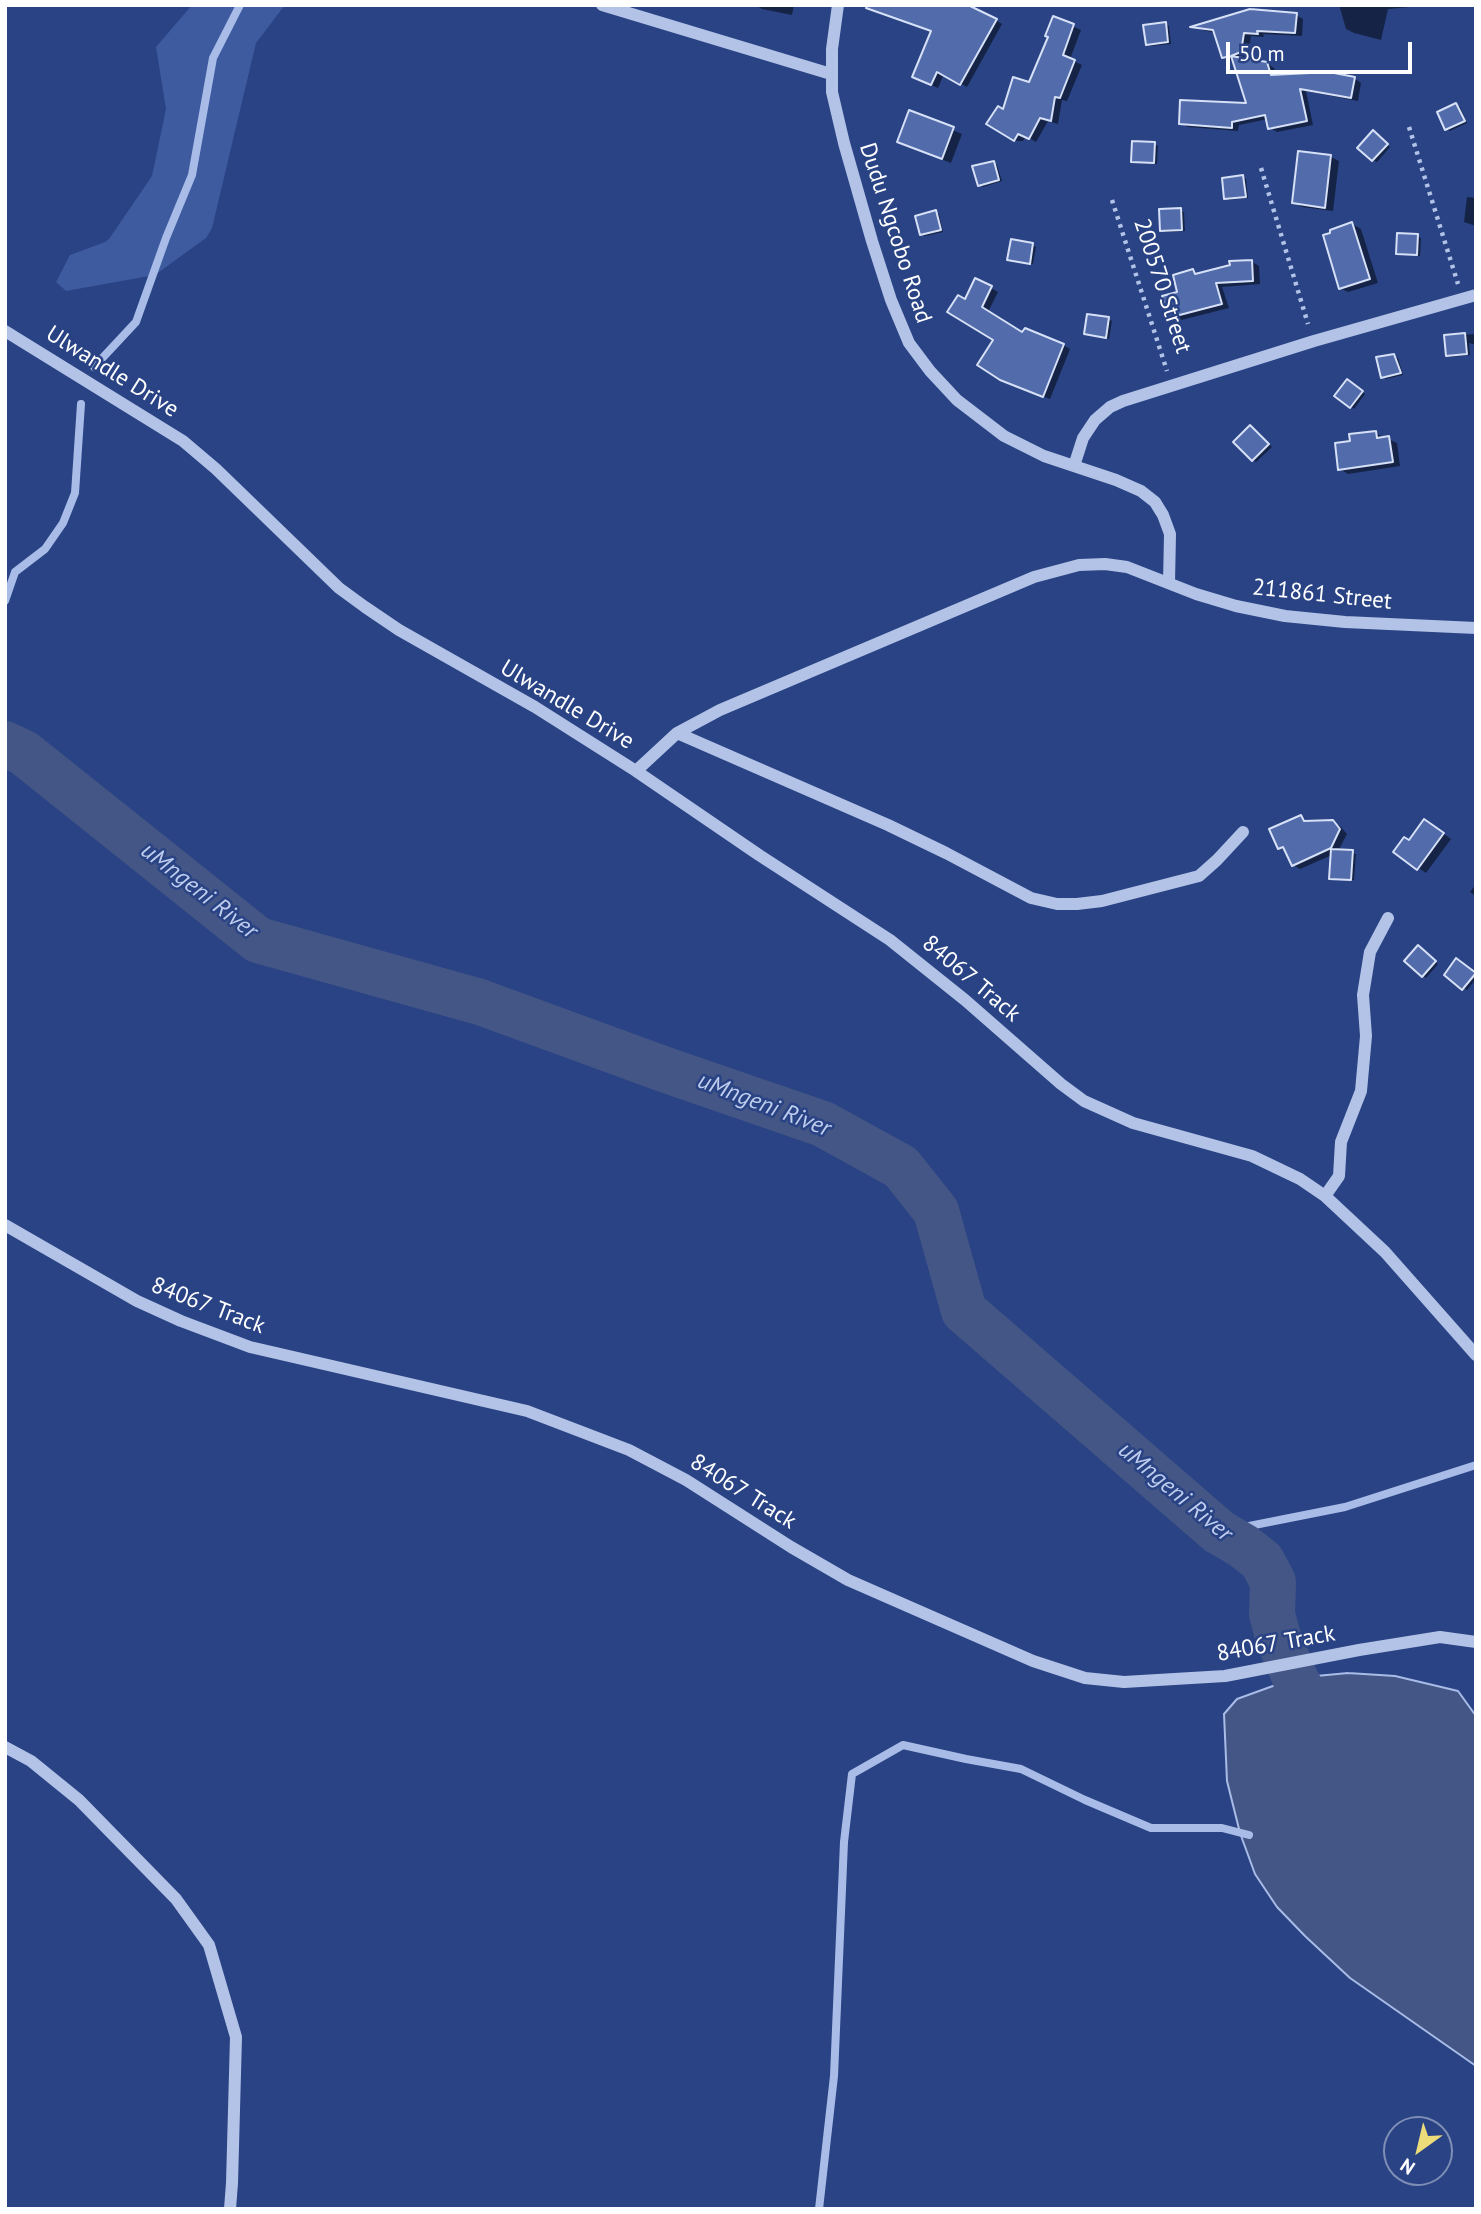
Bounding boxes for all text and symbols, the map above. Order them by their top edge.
scale bar [1229,28,1414,72]
text: 50 m [1239,40,1285,67]
street label: Dudu Ngcobo Road [853,139,937,327]
street label: 200570 Street [1127,215,1197,357]
street label: Ulwandle Drive [41,320,183,424]
street label: 211861 Street [1251,574,1393,616]
street label: Ulwandle Drive [495,654,639,756]
water label: uMngeni River [135,837,263,945]
street label: 84067 Track [916,930,1026,1028]
water label: uMngeni River [693,1066,835,1144]
street label: 84067 Track [147,1272,269,1340]
water label: uMngeni River [1112,1436,1238,1548]
street label: 84067 Track [685,1449,801,1535]
street label: 84067 Track [1215,1620,1337,1668]
north arrow [1383,2116,1453,2186]
text: N [1395,2153,1419,2180]

